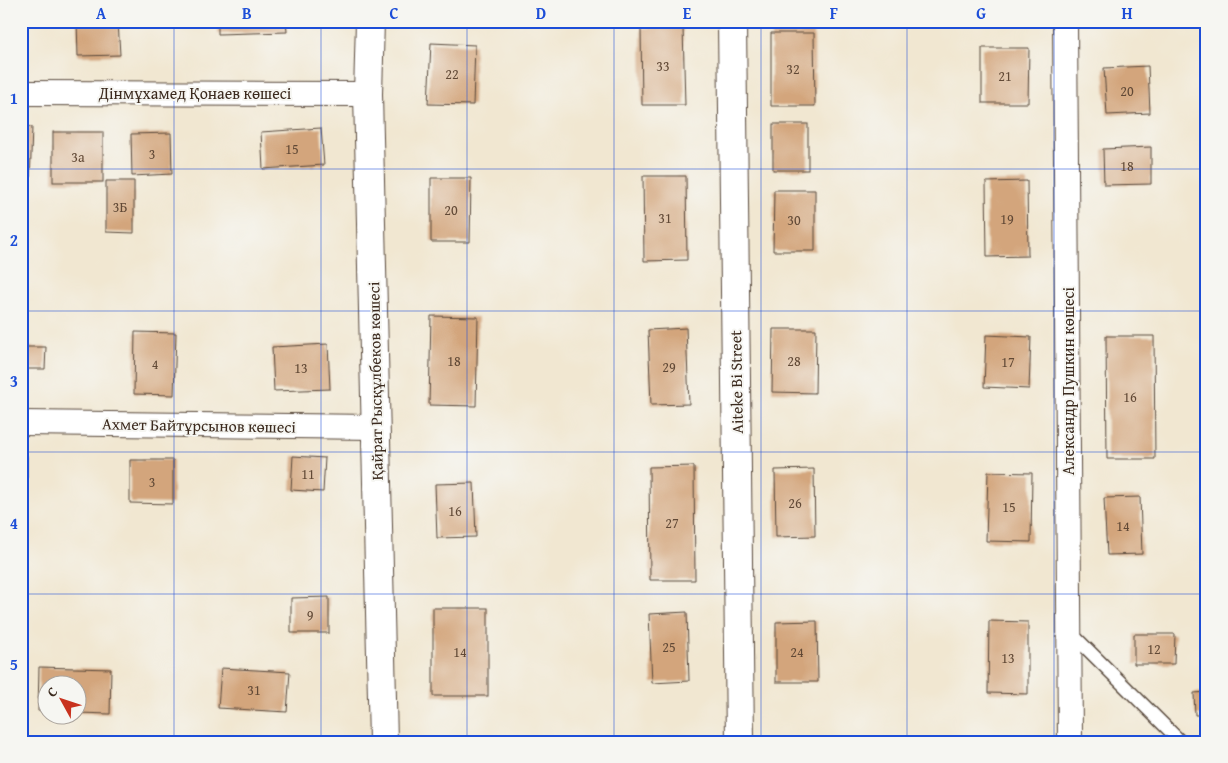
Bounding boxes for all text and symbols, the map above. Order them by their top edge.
text: A [96,1,107,25]
text: B [242,1,252,25]
text: C [389,1,399,25]
text: D [536,1,546,25]
text: E [683,1,692,25]
text: F [830,1,838,25]
text: G [976,1,986,25]
text: H [1121,1,1133,25]
house number: 33 [656,56,670,76]
house number: 32 [786,59,800,79]
house number: 22 [445,64,459,84]
house number: 21 [998,66,1012,86]
street label: Дінмұхамед Қонаев көшесі [98,81,292,105]
house number: 20 [1120,81,1134,101]
text: 1 [10,86,18,110]
house number: 15 [285,139,299,159]
house number: 3 [149,144,155,164]
house number: 3а [71,147,85,167]
house number: 18 [1120,156,1134,176]
house number: 3Б [113,197,127,217]
house number: 20 [444,200,458,220]
house number: 31 [658,208,672,228]
house number: 19 [1000,209,1014,229]
house number: 30 [787,210,801,230]
text: 2 [10,228,18,252]
street label: Қайрат Рысқұлбеков көшесі [361,281,389,481]
street label: Александр Пушкин көшесі [1056,286,1080,475]
street label: Aiteke Bi Street [723,330,749,434]
house number: 18 [447,351,461,371]
house number: 28 [787,351,801,371]
house number: 17 [1001,352,1015,372]
house number: 4 [152,354,159,374]
house number: 29 [662,357,676,377]
house number: 13 [294,358,308,378]
text: 3 [10,369,18,393]
house number: 16 [1123,387,1137,407]
street label: Ахмет Байтұрсынов көшесі [102,411,297,439]
house number: 11 [301,464,315,484]
house number: 3 [149,472,155,492]
house number: 26 [788,493,802,513]
house number: 15 [1002,497,1016,517]
house number: 16 [448,501,462,521]
text: 4 [10,511,18,535]
house number: 27 [665,513,679,533]
house number: 14 [1116,516,1130,536]
house number: 9 [307,605,314,625]
house number: 25 [662,637,676,657]
house number: 12 [1147,639,1161,659]
house number: 14 [453,642,467,662]
house number: 24 [790,642,804,662]
house number: 13 [1001,648,1015,668]
text: 5 [10,652,18,676]
north arrow [38,676,88,726]
house number: 31 [247,680,261,700]
text: С [42,682,62,701]

